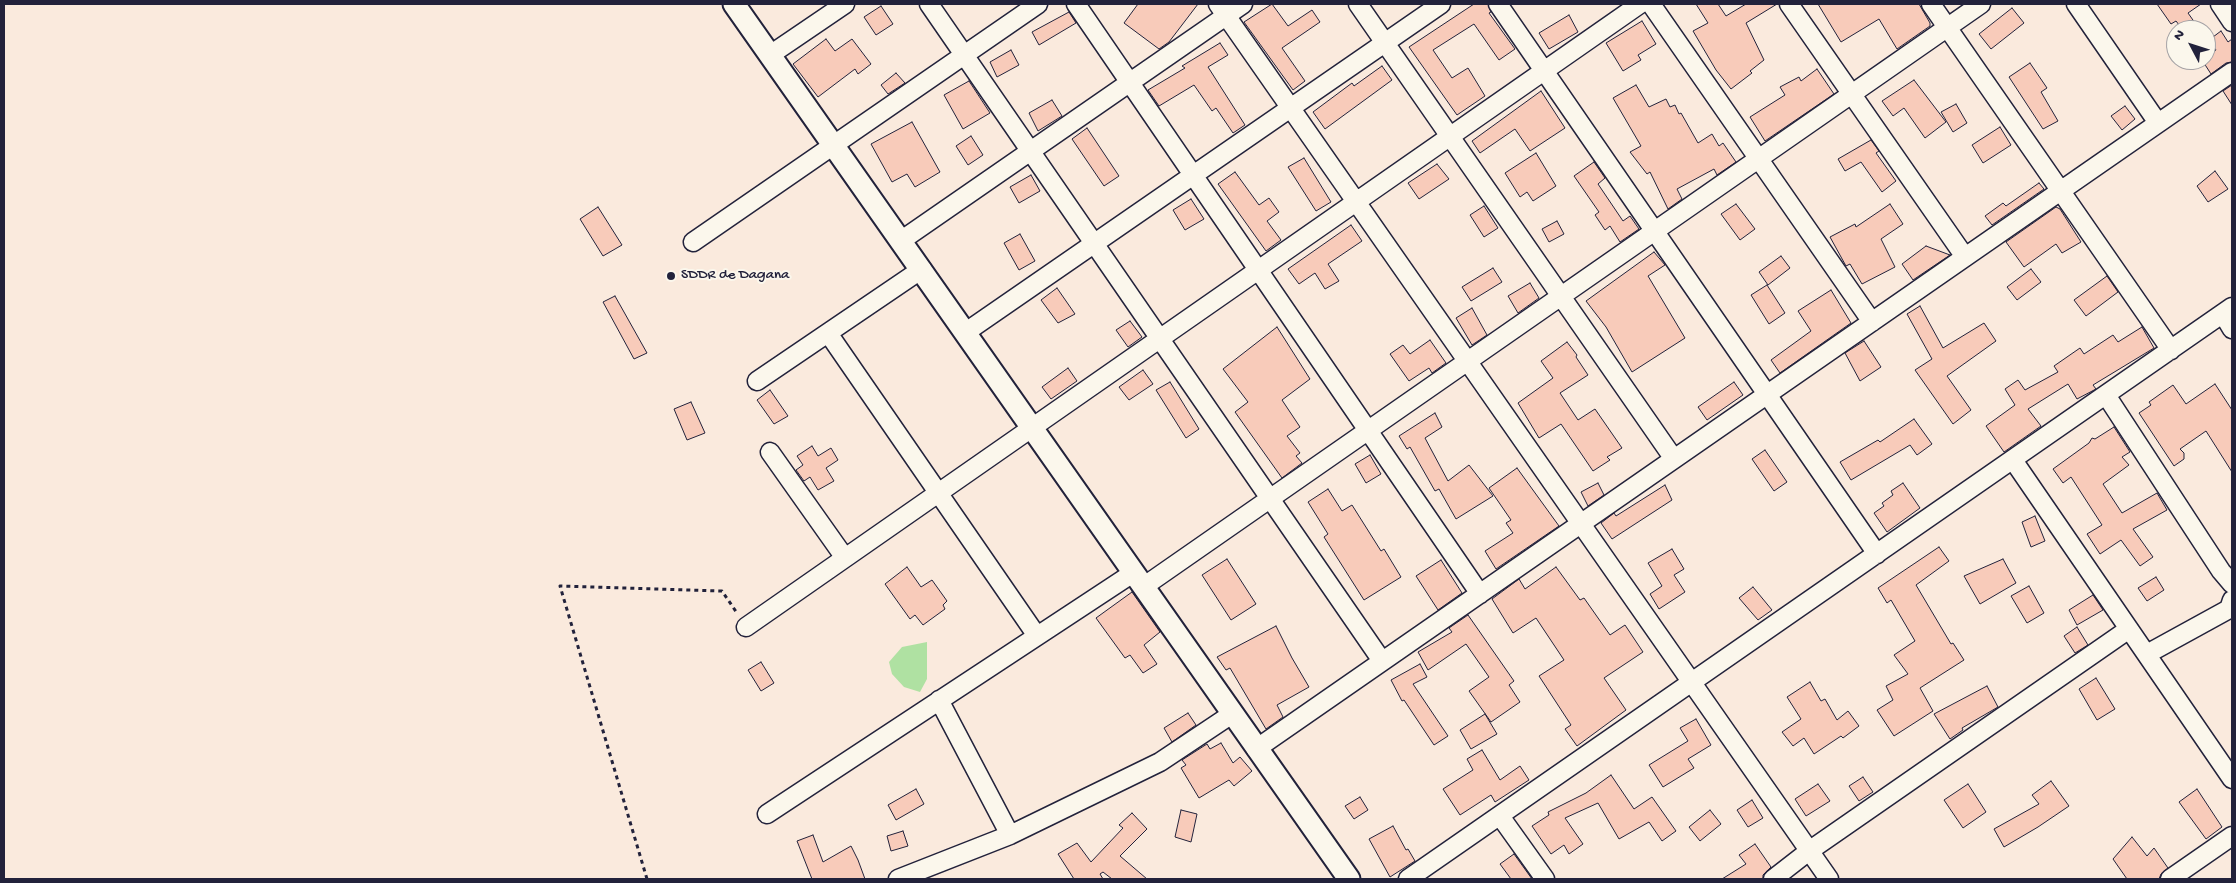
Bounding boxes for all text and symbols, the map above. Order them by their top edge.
north arrow [2166,20,2216,70]
text: N [2170,27,2189,45]
place label: SDDR de Dagana [681,267,789,285]
marker: SDDR de Dagana [665,270,677,282]

